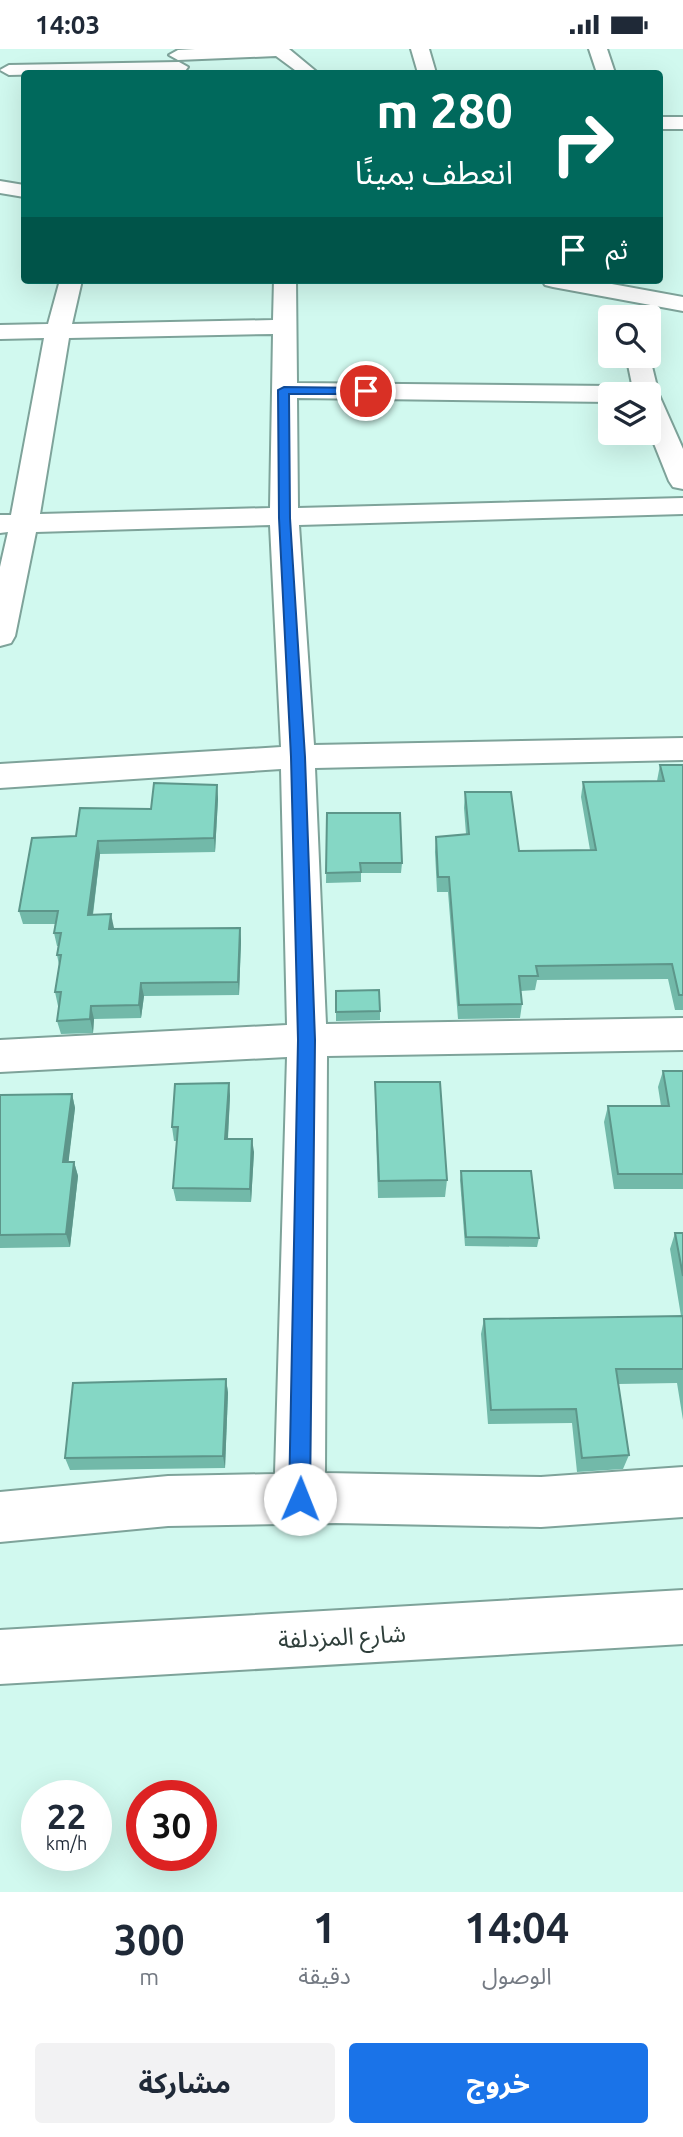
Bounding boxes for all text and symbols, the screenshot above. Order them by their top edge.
text: 14:03 [35,10,100,39]
text: 280 m [376,82,513,137]
icon: right [537,98,628,189]
text: انعطف يمينًا [355,154,513,190]
icon: arrive [554,231,592,269]
text: ثم [606,235,628,264]
map controls [598,305,661,445]
button: search [598,305,661,368]
pin [336,361,396,421]
icon: arrive [347,372,385,410]
button: layers [598,382,661,445]
position arrow [263,1462,337,1536]
street label: شارع المزدلفة [277,1620,407,1657]
speed limit sign: 30 [126,1780,217,1871]
text: 22 [47,1796,86,1836]
text: km/h [46,1833,87,1853]
text: 1 [313,1904,336,1951]
text: 14:04 [464,1904,569,1951]
text: 300 [114,1916,185,1963]
text: دقيقة [298,1963,351,1988]
text: الوصول [482,1963,552,1988]
text: m [139,1964,159,1989]
button: مشاركة [35,2043,335,2123]
button: خروج [349,2043,648,2123]

